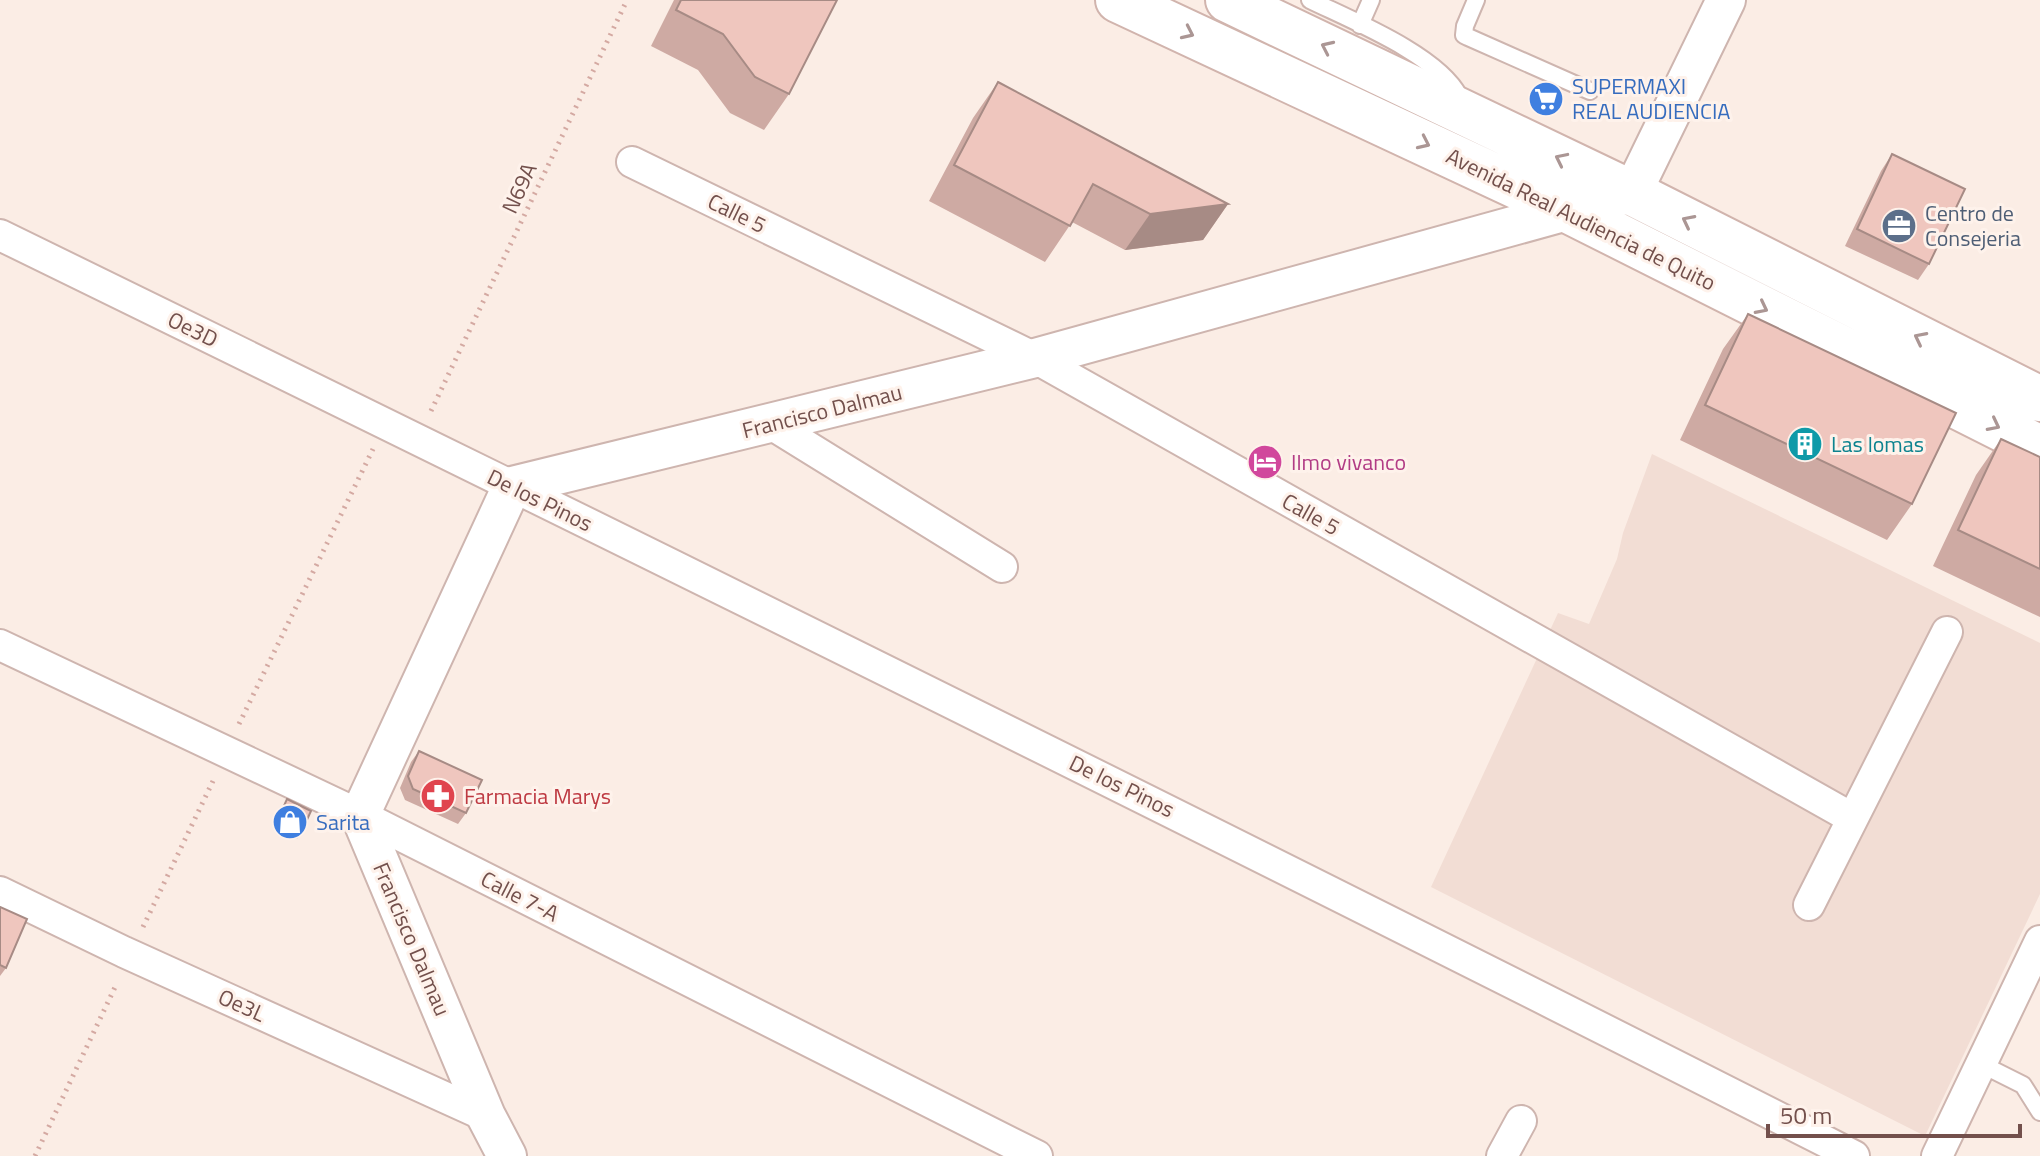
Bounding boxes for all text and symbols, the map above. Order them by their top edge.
one-way arrow [1180,23,1195,39]
one-way arrow [1320,41,1335,57]
place label: SUPERMAXI REAL AUDIENCIA [1572,69,1730,128]
supermarket icon: SUPERMAXI REAL AUDIENCIA [1527,80,1565,118]
one-way arrow [1415,133,1430,149]
street label: Avenida Real Audiencia de Quito [1440,139,1722,299]
one-way arrow [1555,153,1570,169]
street label: N69A [492,157,546,219]
street label: Calle 5 [702,184,772,242]
place label: Centro de Consejeria [1925,196,2021,255]
office icon: Centro de Consejeria [1880,207,1918,245]
one-way arrow [1682,216,1697,231]
one-way arrow [1753,298,1768,314]
street label: Oe3D [162,302,224,356]
one-way arrow [1914,333,1929,348]
street label: Francisco Dalmau [739,375,905,447]
one-way arrow [1985,415,2000,430]
building icon: Las lomas [1786,425,1824,463]
place label: Las lomas [1831,427,1924,461]
hotel icon: Ilmo vivanco [1246,443,1284,481]
place label: Ilmo vivanco [1291,445,1406,479]
street label: De los Pinos [482,460,598,540]
street label: Calle 5 [1276,484,1346,544]
street label: De los Pinos [1064,746,1180,826]
pharmacy icon: Farmacia Marys [419,777,457,815]
place label: Farmacia Marys [464,779,611,813]
shop icon: Sarita [271,803,309,841]
place label: Sarita [316,805,370,839]
street label: Francisco Dalmau [364,857,460,1021]
street label: Calle 7-A [475,862,565,930]
street label: Oe3L [213,980,271,1031]
scale bar [1768,1088,2020,1138]
text: 50 m [1780,1097,1832,1133]

